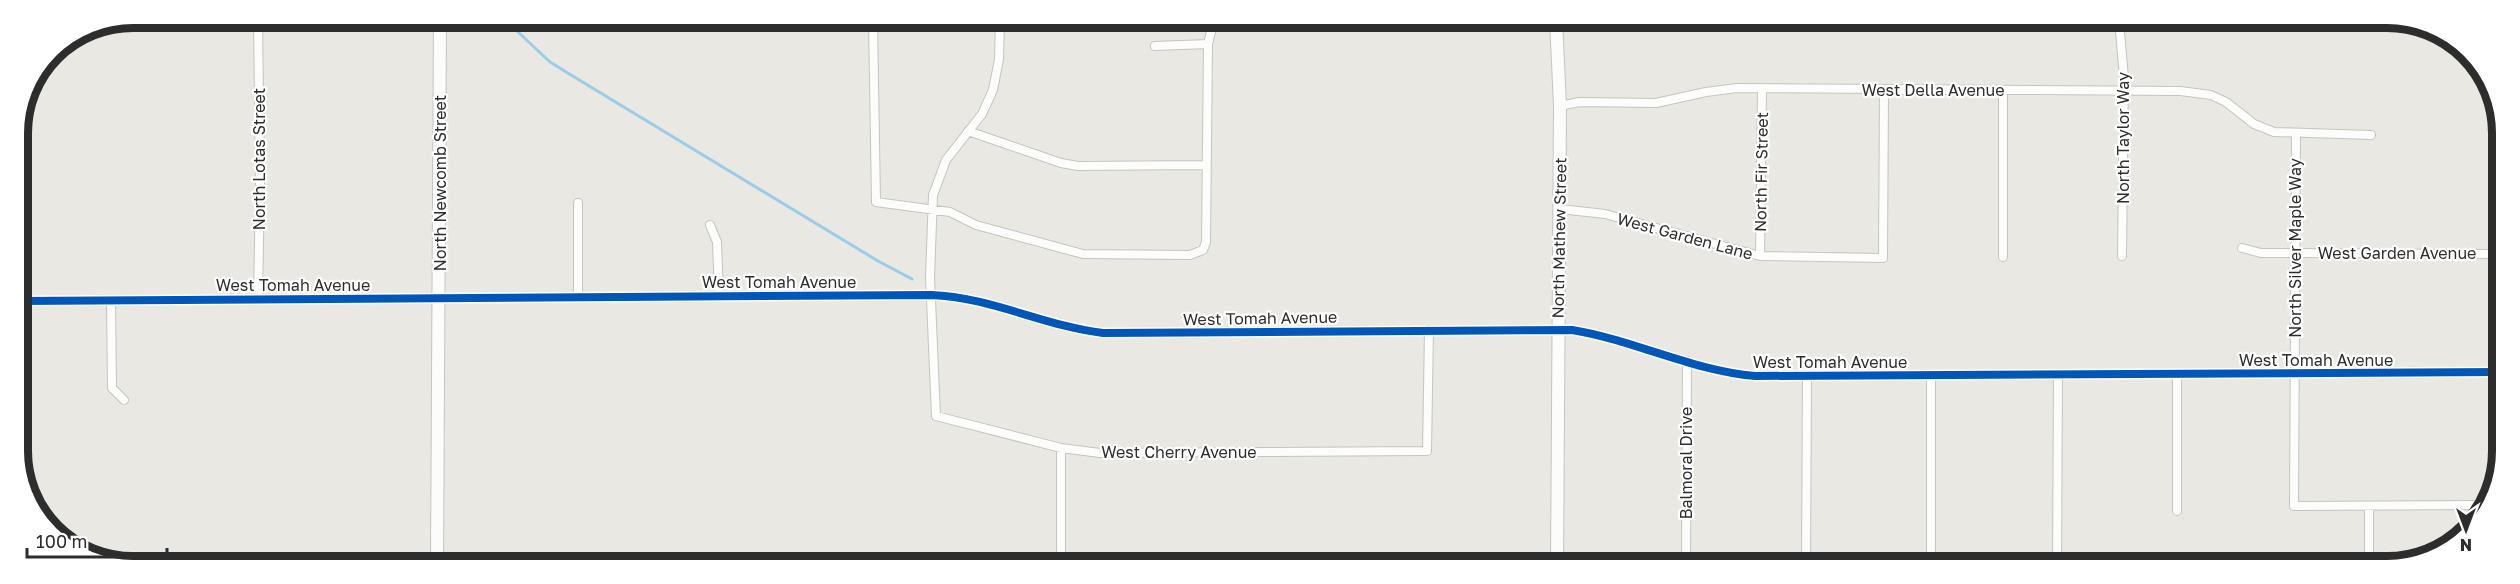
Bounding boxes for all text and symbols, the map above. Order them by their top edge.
street label: North Taylor Way [2113,72,2133,204]
street label: West Della Avenue [1861,80,2005,100]
street label: North Lotas Street [249,88,269,230]
street label: North Newcomb Street [430,95,450,271]
street label: North Fir Street [1750,112,1772,232]
street label: North Mathew Street [1548,157,1570,319]
street label: North Silver Maple Way [2285,158,2305,338]
street label: West Garden Lane [1615,208,1755,264]
street label: West Garden Avenue [2318,243,2476,263]
street label: West Tomah Avenue [702,272,856,292]
street label: West Tomah Avenue [216,275,370,295]
street label: West Tomah Avenue [1183,307,1337,329]
street label: West Tomah Avenue [2239,350,2393,370]
street label: West Tomah Avenue [1753,352,1907,372]
street label: Balmoral Drive [1676,407,1696,519]
street label: West Cherry Avenue [1101,442,1257,462]
north arrow [2436,500,2496,560]
scale bar [27,521,166,559]
text: 100 m [36,530,87,552]
text: N [2460,535,2472,555]

